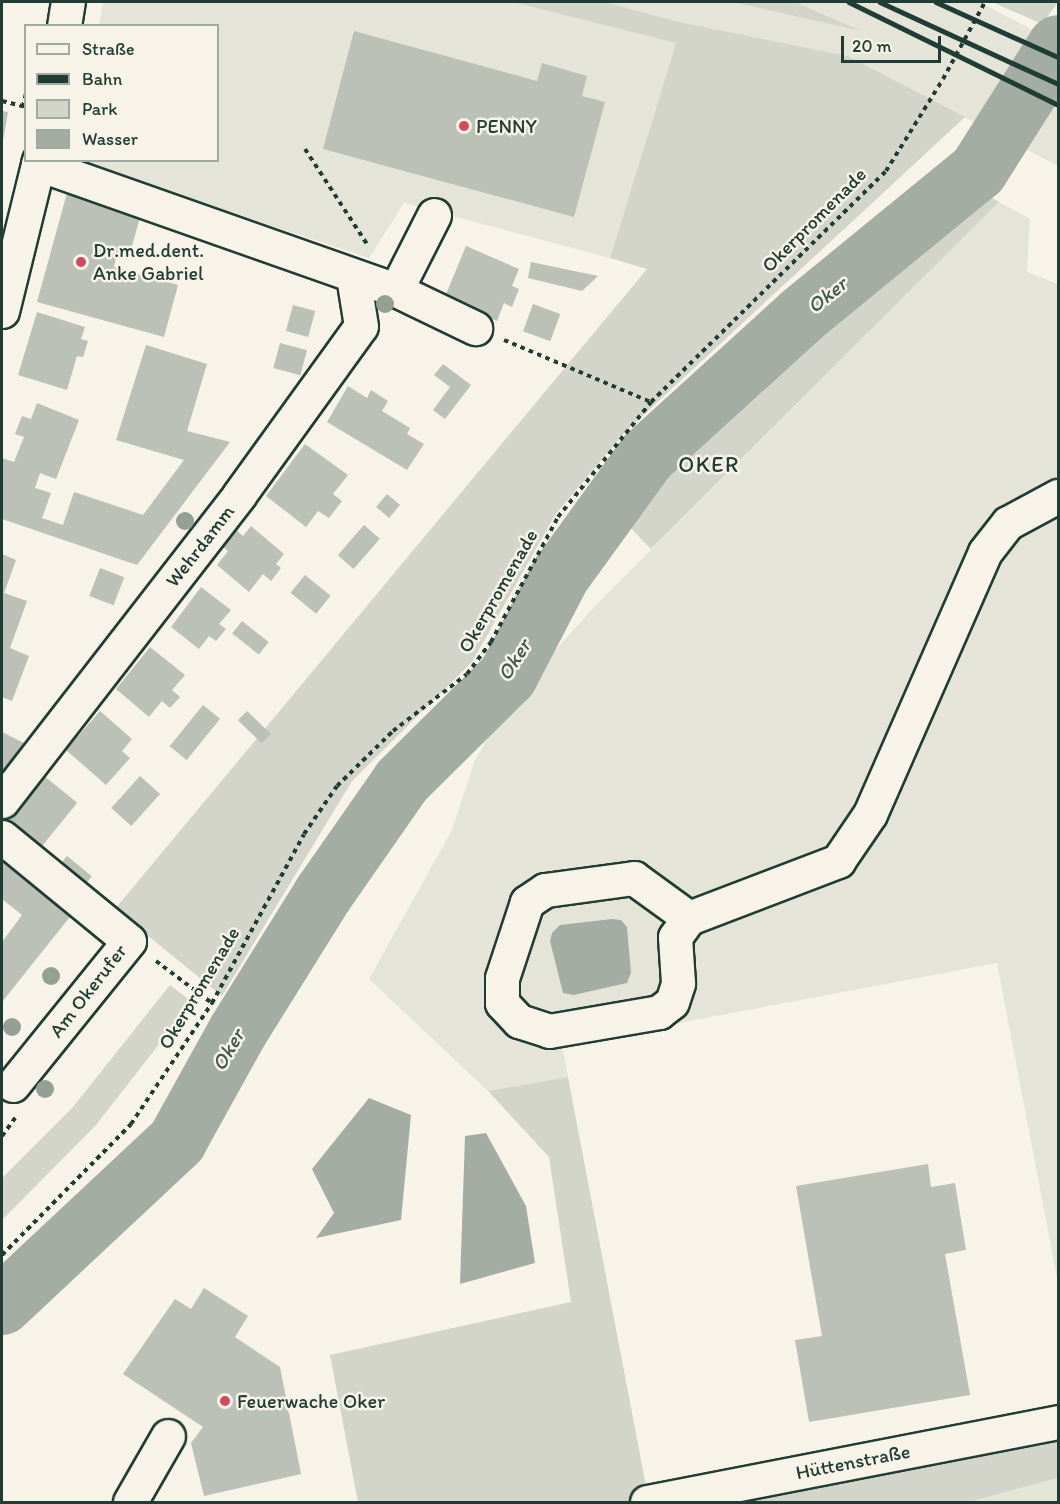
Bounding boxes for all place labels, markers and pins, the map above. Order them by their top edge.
place label: PENNY [476,114,537,138]
marker: PENNY [457,119,471,133]
place label: Dr.med.dent. Anke Gabriel [93,238,204,285]
marker: Dr.med.dent. Anke Gabriel [74,255,88,269]
place label: Feuerwache Oker [237,1389,385,1413]
marker: Feuerwache Oker [218,1394,232,1408]

